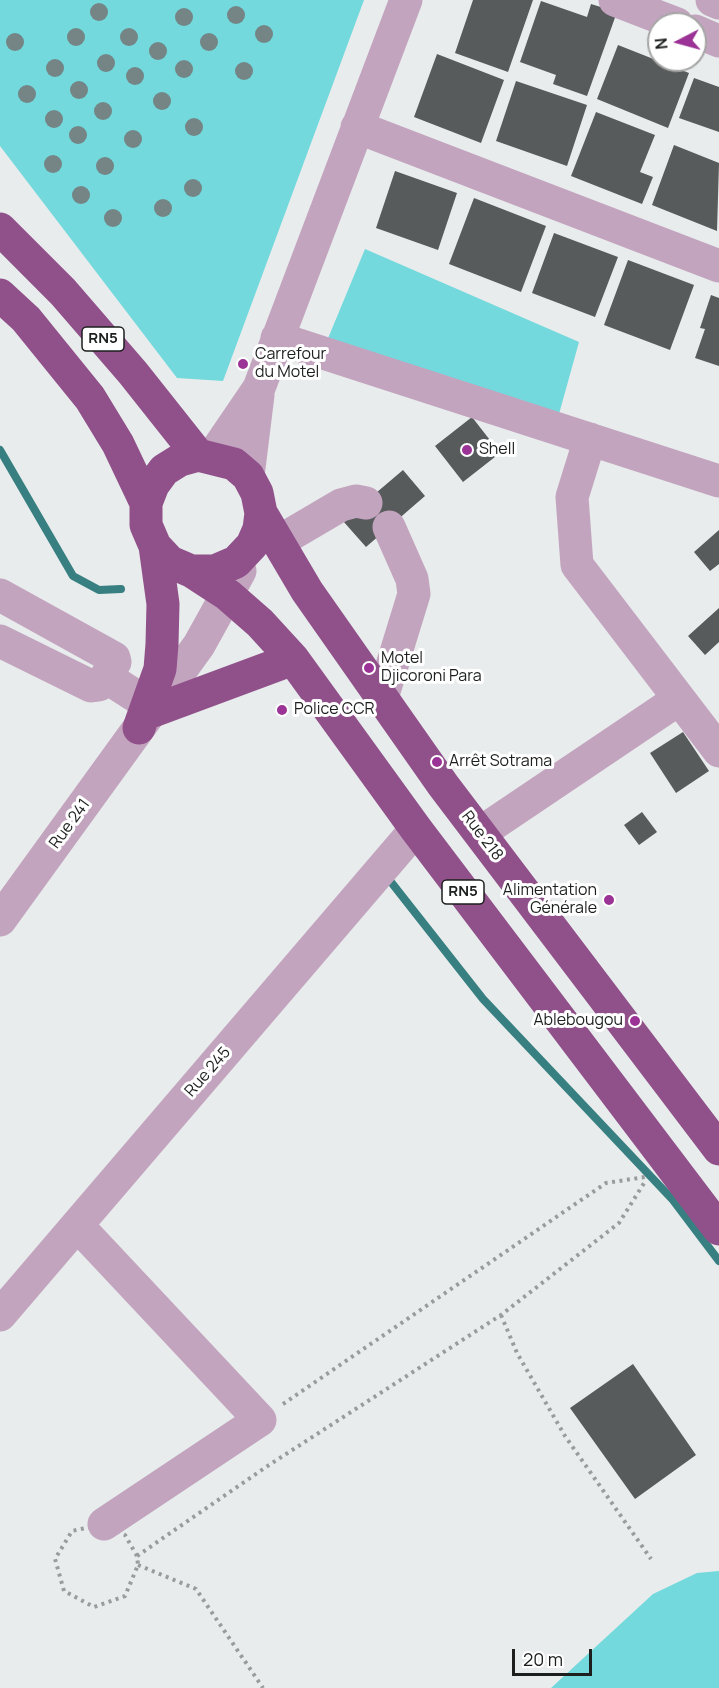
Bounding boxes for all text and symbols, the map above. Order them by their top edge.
north arrow [647,12,707,72]
text: N [650,37,673,51]
road number: RN5 [82,327,124,351]
place label: Carrefour du Motel [255,345,326,383]
marker: Carrefour du Motel [236,357,250,371]
place label: Shell [479,440,515,460]
marker: Shell [460,443,474,457]
place label: Motel Djicoroni Para [381,649,482,687]
marker: Motel Djicoroni Para [362,661,376,675]
place label: Police CCR [294,700,375,720]
marker: Police CCR [275,703,289,717]
place label: Arrêt Sotrama [449,752,552,772]
marker: Arrêt Sotrama [430,755,444,769]
street label: Rue 241 [46,795,94,853]
street label: Rue 218 [457,808,507,864]
road number: RN5 [442,880,484,904]
place label: Alimentation Générale [503,881,597,919]
marker: Alimentation Générale [602,893,616,907]
place label: Ablebougou [533,1011,623,1031]
marker: Ablebougou [628,1014,642,1028]
street label: Rue 245 [181,1043,235,1101]
scale bar [515,1637,594,1675]
text: 20 m [523,1647,563,1671]

